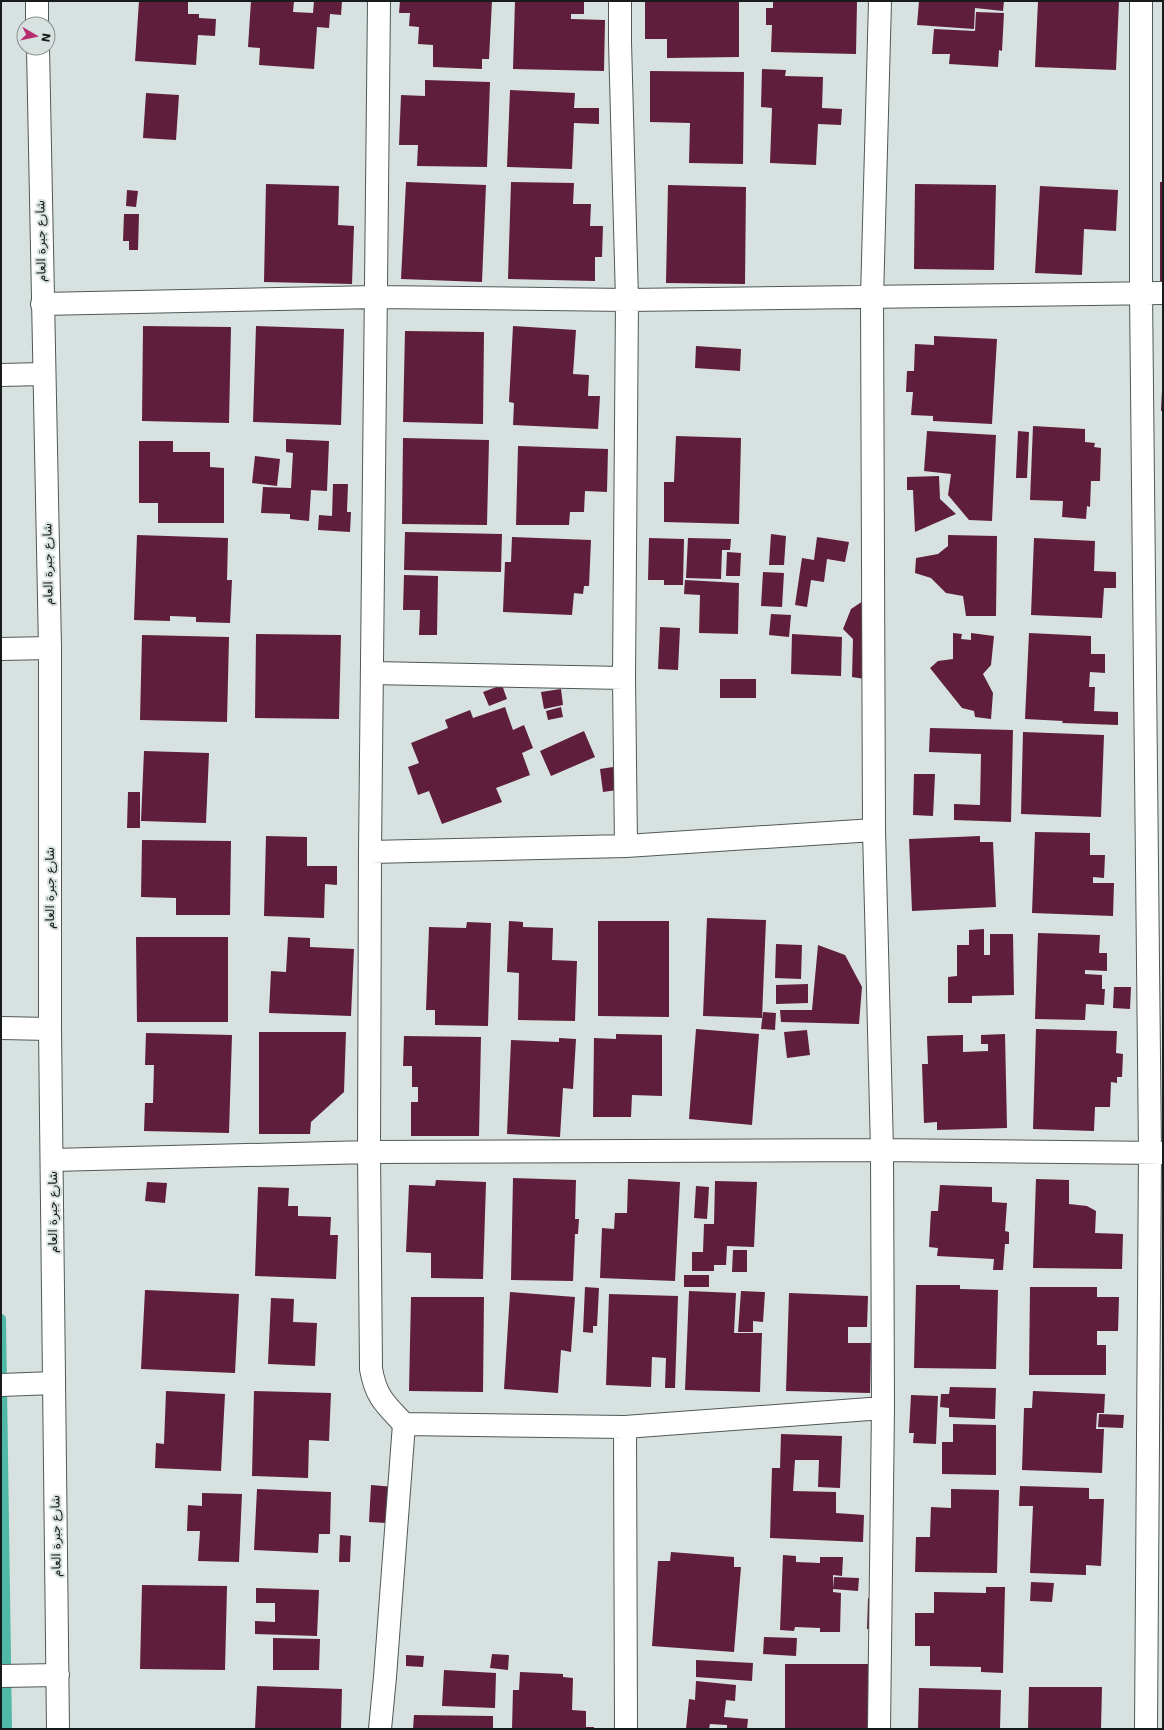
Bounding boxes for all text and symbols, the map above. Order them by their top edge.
north arrow [16,16,56,56]
text: N [38,32,53,43]
street label: شارع جبرة العام [33,200,50,282]
street label: شارع جبرة العام [40,523,57,605]
street label: شارع جبرة العام [43,847,58,929]
street label: شارع جبرة العام [46,1171,61,1253]
street label: شارع جبرة العام [48,1495,65,1577]

